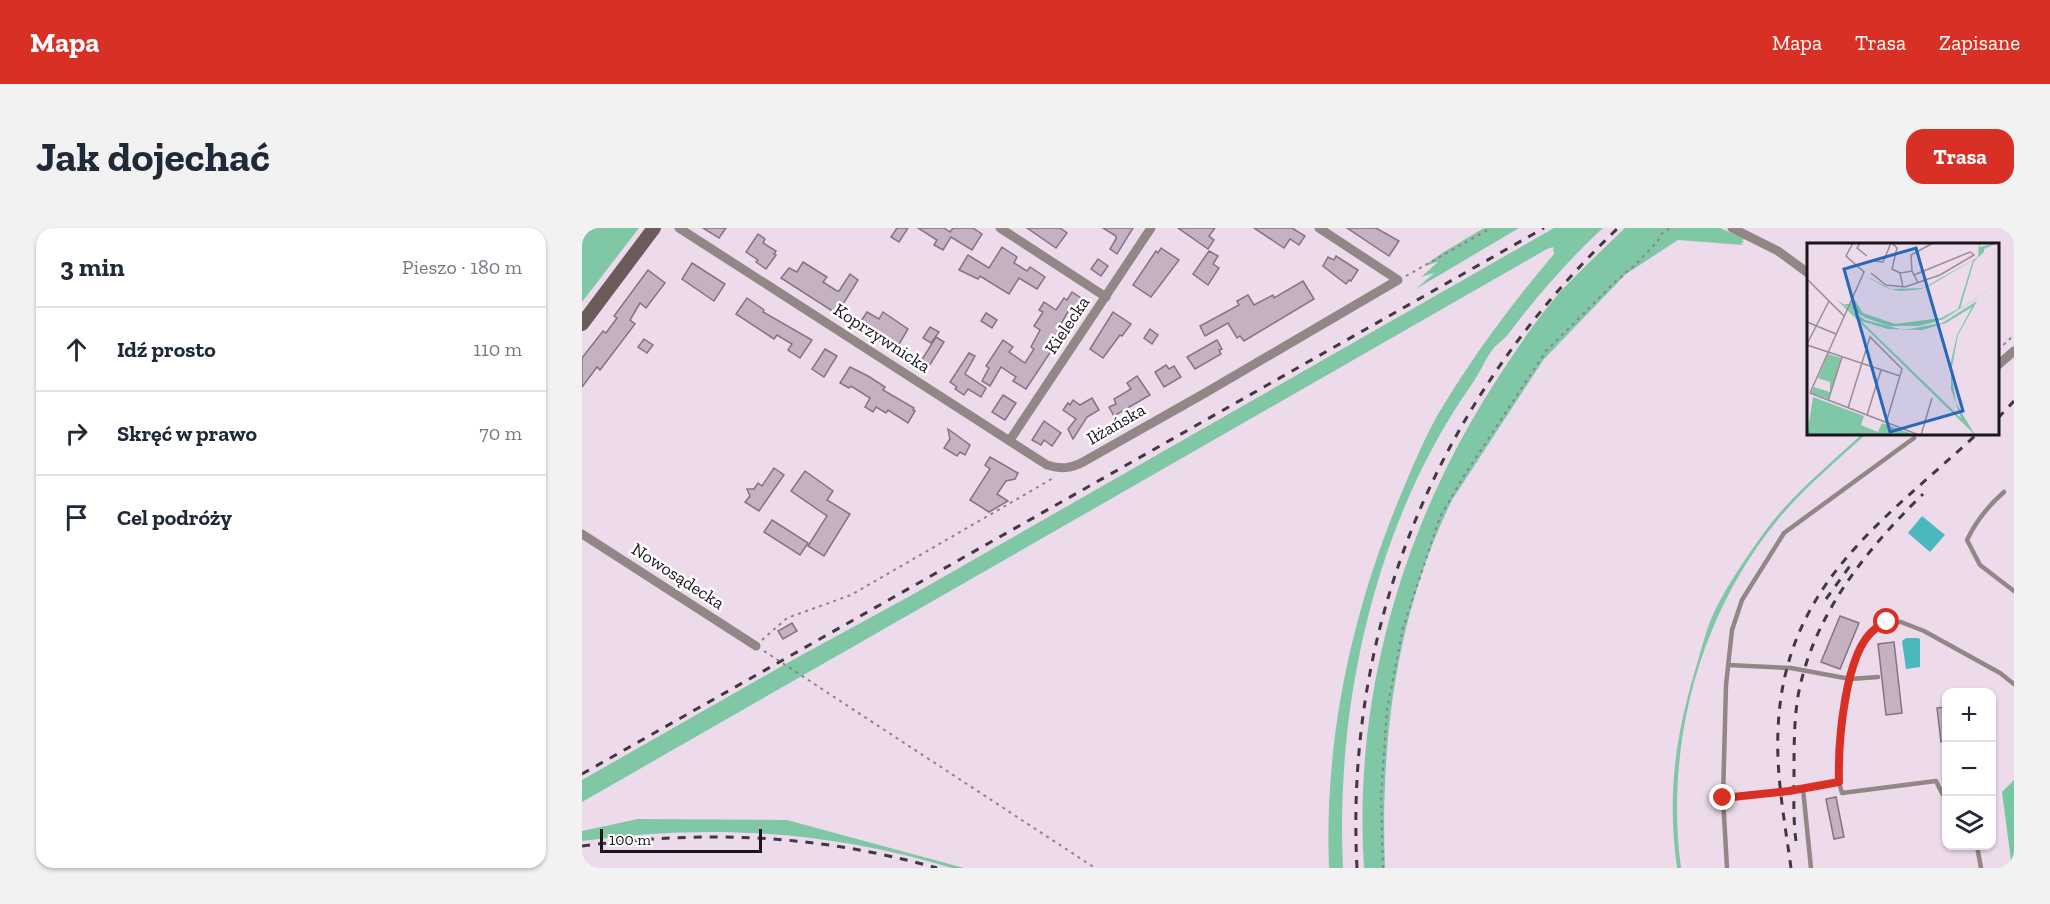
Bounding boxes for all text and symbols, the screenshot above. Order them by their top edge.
text: Mapa [30,26,99,59]
text: Mapa [1772,30,1822,55]
text: Trasa [1855,30,1906,55]
text: Zapisane [1939,30,2020,55]
button: Trasa [1906,129,2014,184]
text: Jak dojechać [36,131,270,182]
inset map [1807,243,1999,435]
text: 3 min [60,251,125,283]
text: Pieszo · 180 m [402,255,522,279]
street label: Kielecka [1040,292,1094,358]
street label: Koprzywnicka [830,299,935,378]
icon: ahead [60,333,93,366]
text: Idź prosto [117,336,216,363]
text: 110 m [473,337,522,361]
street label: Iłżańska [1083,398,1149,450]
icon: right [60,417,93,450]
text: Skręć w prawo [117,420,257,447]
text: 70 m [479,421,522,445]
icon: arrive [60,501,93,534]
text: Cel podróży [117,504,232,531]
street label: Nowosądecka [628,538,729,614]
route start [1873,608,1899,634]
map controls [1942,688,1996,850]
button: + [1942,688,1996,742]
button: − [1942,742,1996,796]
route end [1709,784,1735,810]
button: layers [1942,796,1996,850]
scale bar [600,826,762,854]
text: 100 m [609,830,651,849]

